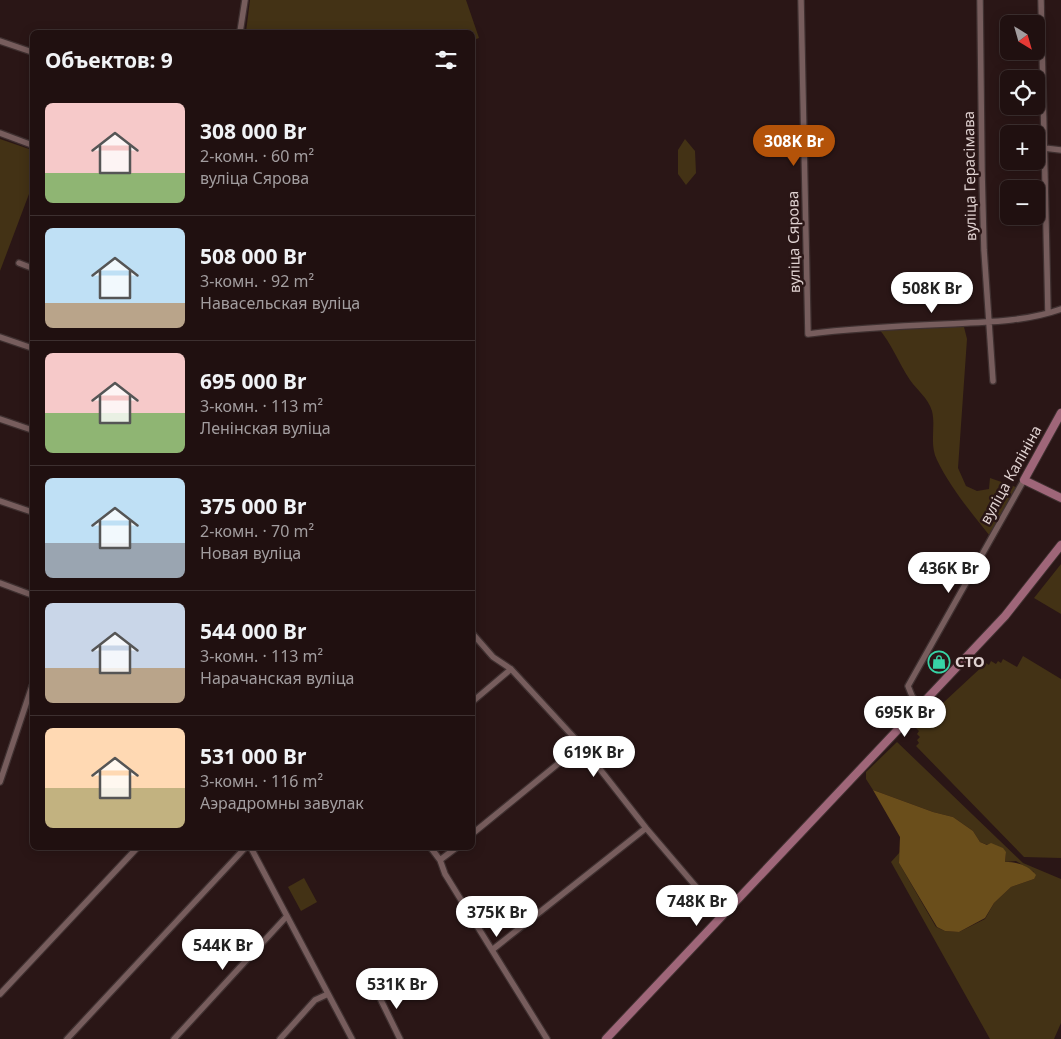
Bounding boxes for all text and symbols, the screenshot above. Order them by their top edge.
north arrow [1000,15,1045,60]
map controls [1000,15,1045,225]
text: Объектов: 9 [45,46,173,74]
icon: filters [432,46,460,74]
button: locate [1000,70,1045,115]
street label: вуліца Герасімава [958,111,980,241]
text: 308 000 Br [200,117,306,145]
icon: home [85,123,145,183]
pin: 308K Br [748,124,840,167]
button: + [1000,125,1045,170]
text: 308K Br [764,130,824,152]
text: 2-комн. · 60 m² [200,145,314,167]
text: вуліца Сярова [200,167,309,189]
button: − [1000,180,1045,225]
street label: вуліца Сярова [782,191,804,293]
text: 508 000 Br [200,242,306,270]
icon: home [85,248,145,308]
text: 3-комн. · 92 m² [200,270,314,292]
pin: 508K Br [886,272,978,314]
text: 508K Br [902,277,962,299]
text: Навасельская вуліца [200,292,360,314]
text: 695 000 Br [200,367,306,395]
icon: home [85,373,145,433]
text: 3-комн. · 113 m² [200,395,323,417]
text: Ленінская вуліца [200,417,331,439]
street label: вуліца Калініна [975,421,1046,528]
text: 375 000 Br [200,492,306,520]
icon: home [85,498,145,558]
text: 2-комн. · 70 m² [200,520,314,542]
text: Новая вуліца [200,542,301,564]
pin: 436K Br [903,552,995,594]
text: 436K Br [919,557,979,579]
text: 544 000 Br [200,617,306,645]
icon: home [85,623,145,683]
text: 3-комн. · 113 m² [200,645,323,667]
shop icon: СТО [927,650,951,674]
place label: СТО [955,651,985,671]
text: Нарачанская вуліца [200,667,354,689]
pin: 695K Br [859,696,951,738]
text: 695K Br [875,701,935,723]
pin: 619K Br [548,736,640,778]
text: 619K Br [564,741,624,763]
text: 531 000 Br [200,742,306,770]
icon: home [85,748,145,808]
text: 3-комн. · 116 m² [200,770,323,792]
text: Аэрадромны завулак [200,792,364,814]
pin: 748K Br [651,884,743,927]
text: 748K Br [667,890,727,912]
pin: 375K Br [451,896,543,938]
text: 375K Br [467,901,527,923]
pin: 544K Br [177,928,269,971]
text: 544K Br [193,934,253,956]
pin: 531K Br [351,968,443,1010]
text: 531K Br [367,973,427,995]

